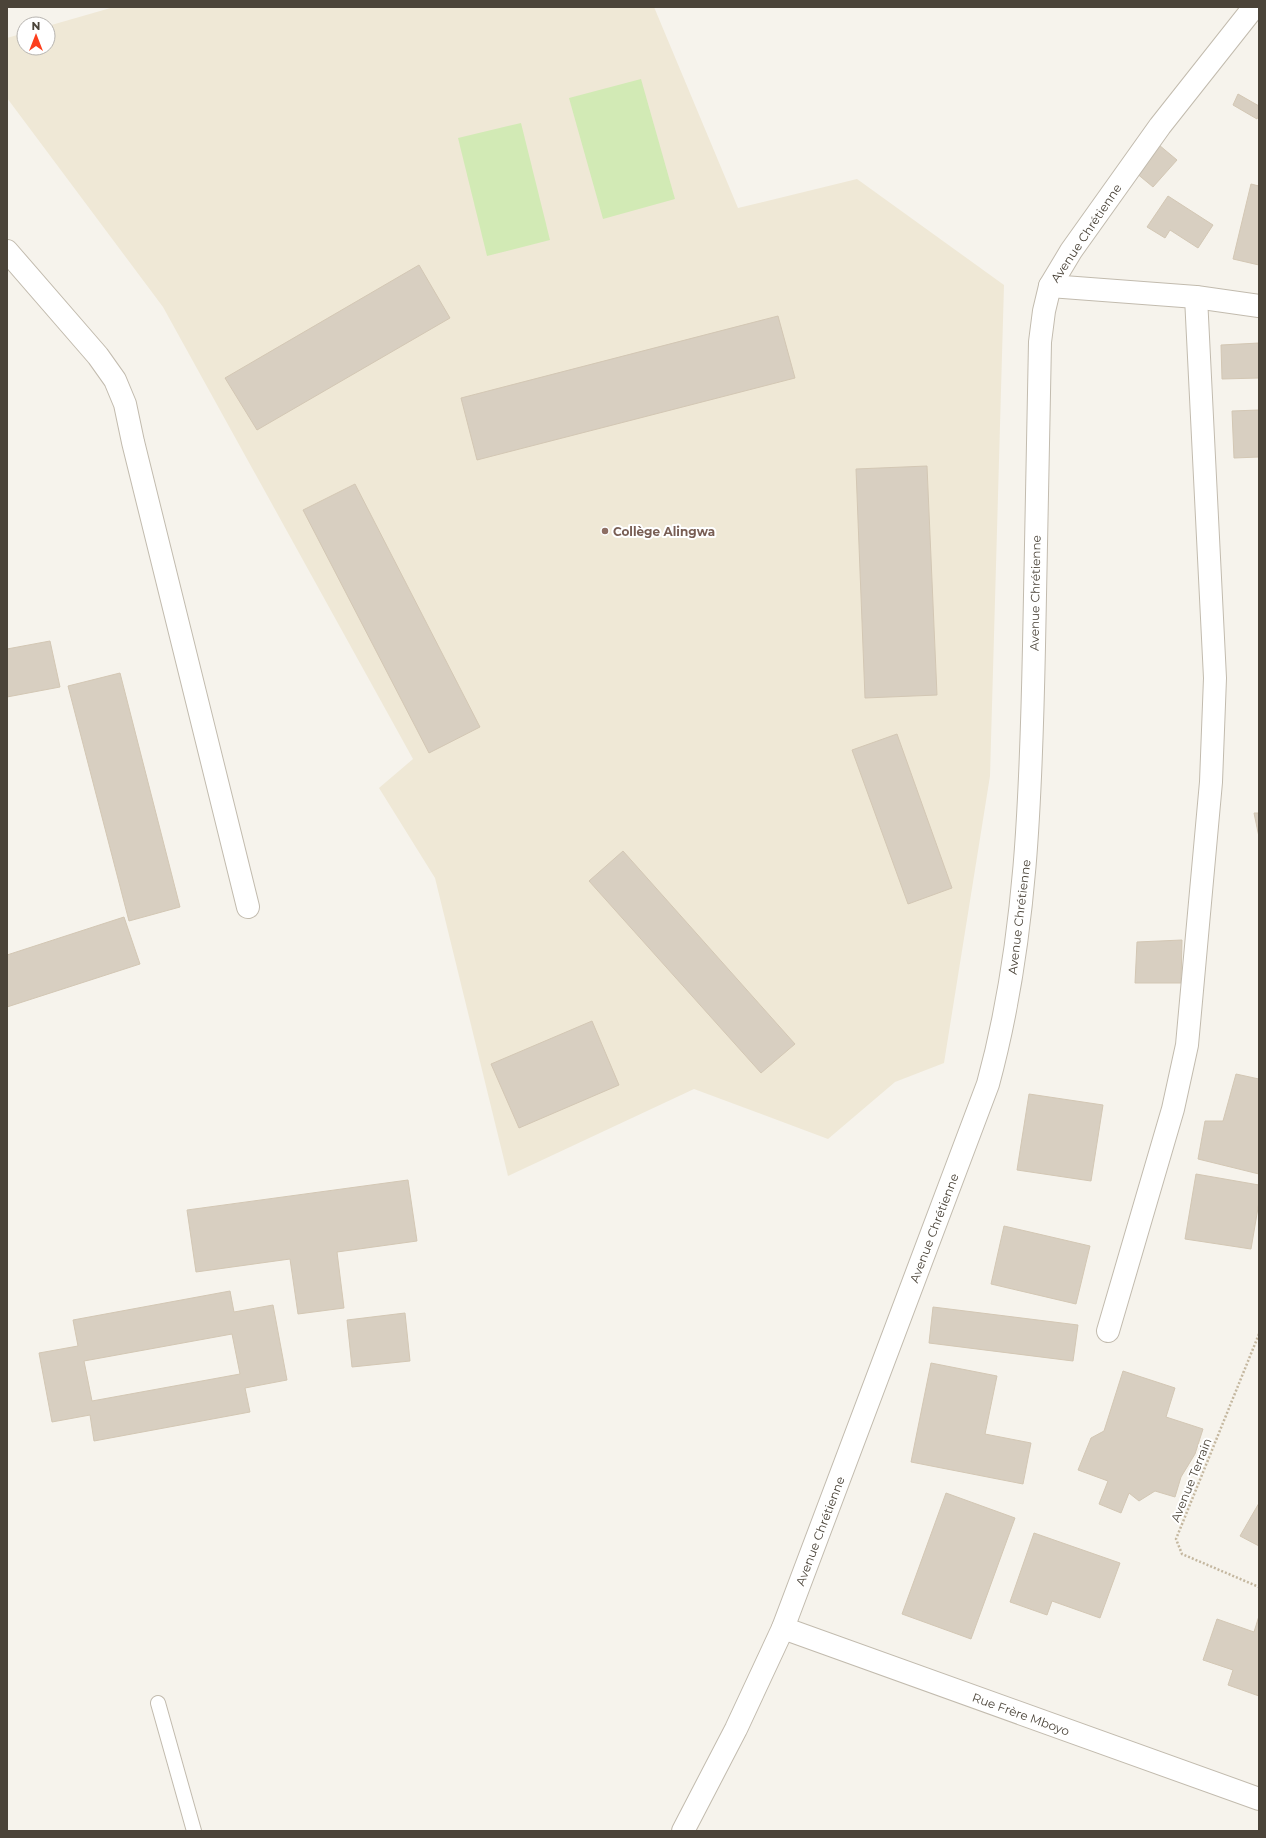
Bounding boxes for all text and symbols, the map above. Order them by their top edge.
north arrow [16,16,56,56]
text: N [32,19,40,33]
street label: Avenue Chrétienne [1047,181,1125,285]
place label: Collège Alingwa [613,524,715,539]
marker: Collège Alingwa [600,526,610,536]
street label: Avenue Chrétienne [1026,535,1044,651]
street label: Avenue Chrétienne [1005,859,1033,975]
street label: Avenue Chrétienne [906,1171,962,1285]
street label: Avenue Terrain [1167,1436,1215,1524]
street label: Avenue Chrétienne [792,1474,848,1588]
street label: Rue Frère Mboyo [970,1689,1072,1739]

